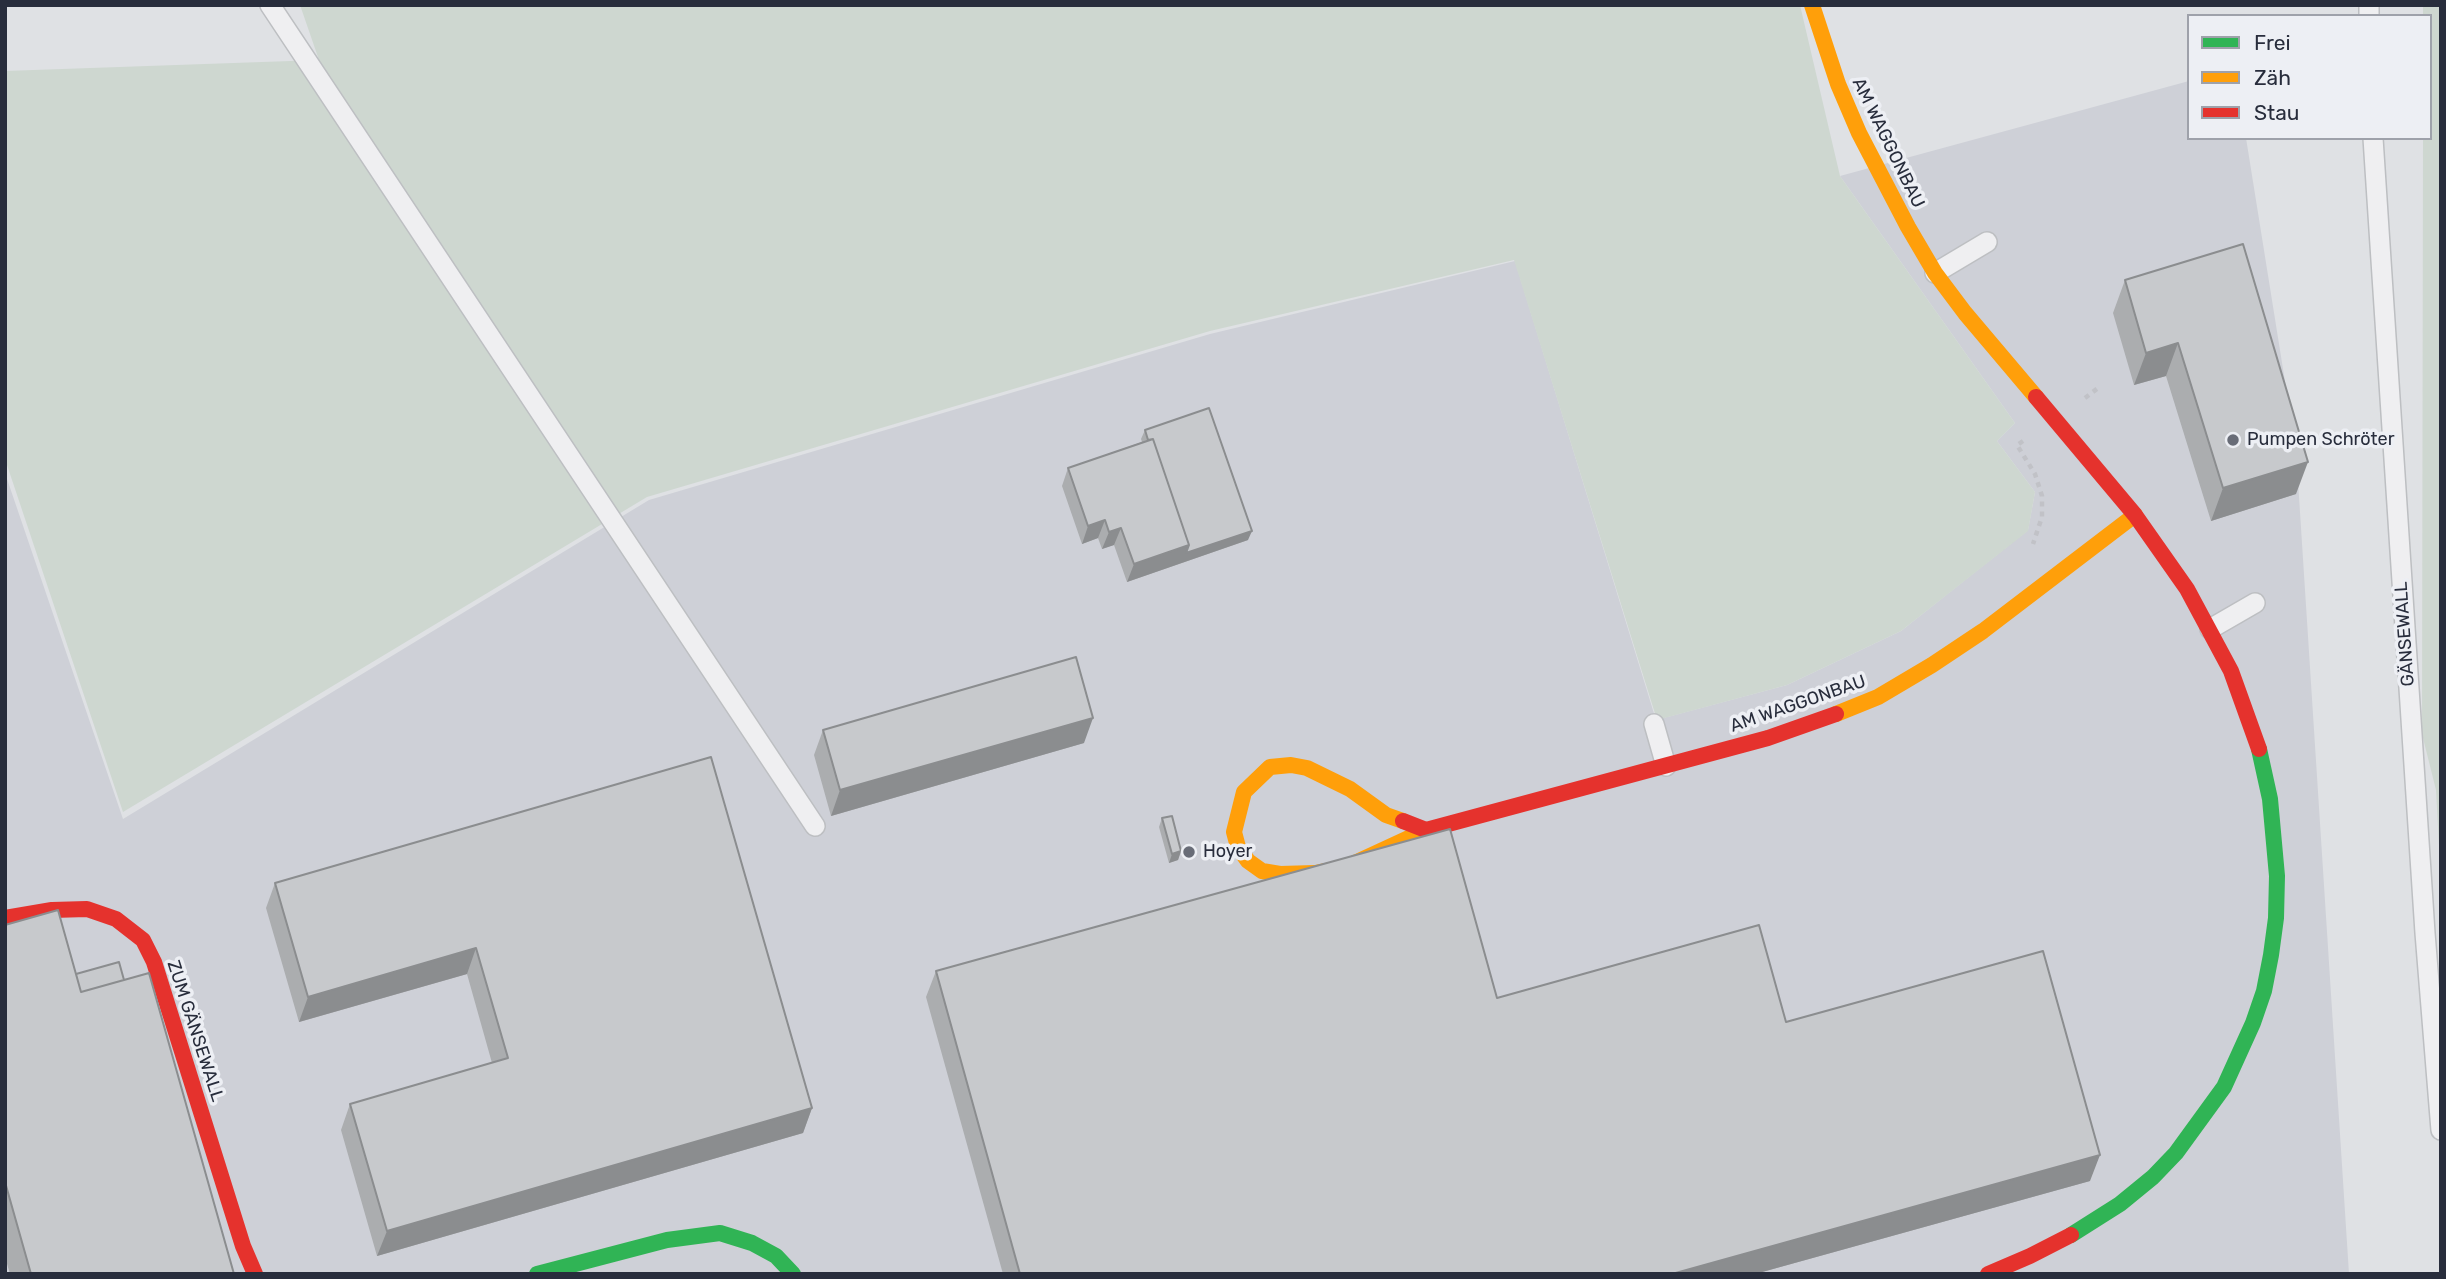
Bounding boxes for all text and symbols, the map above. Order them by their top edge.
legend [2187,14,2432,140]
text: Frei [2254,30,2291,55]
text: Zäh [2254,65,2291,90]
street label: AM WAGGONBAU [1847,74,1929,212]
text: Stau [2254,100,2300,125]
place label: Pumpen Schröter [2247,429,2394,451]
marker: Pumpen Schröter [2225,432,2241,448]
street label: GÄNSEWALL [2391,581,2419,687]
street label: AM WAGGONBAU [1727,671,1869,737]
place label: Hoyer [1203,841,1252,863]
marker: Hoyer [1181,844,1197,860]
street label: ZUM GÄNSEWALL [162,958,228,1104]

